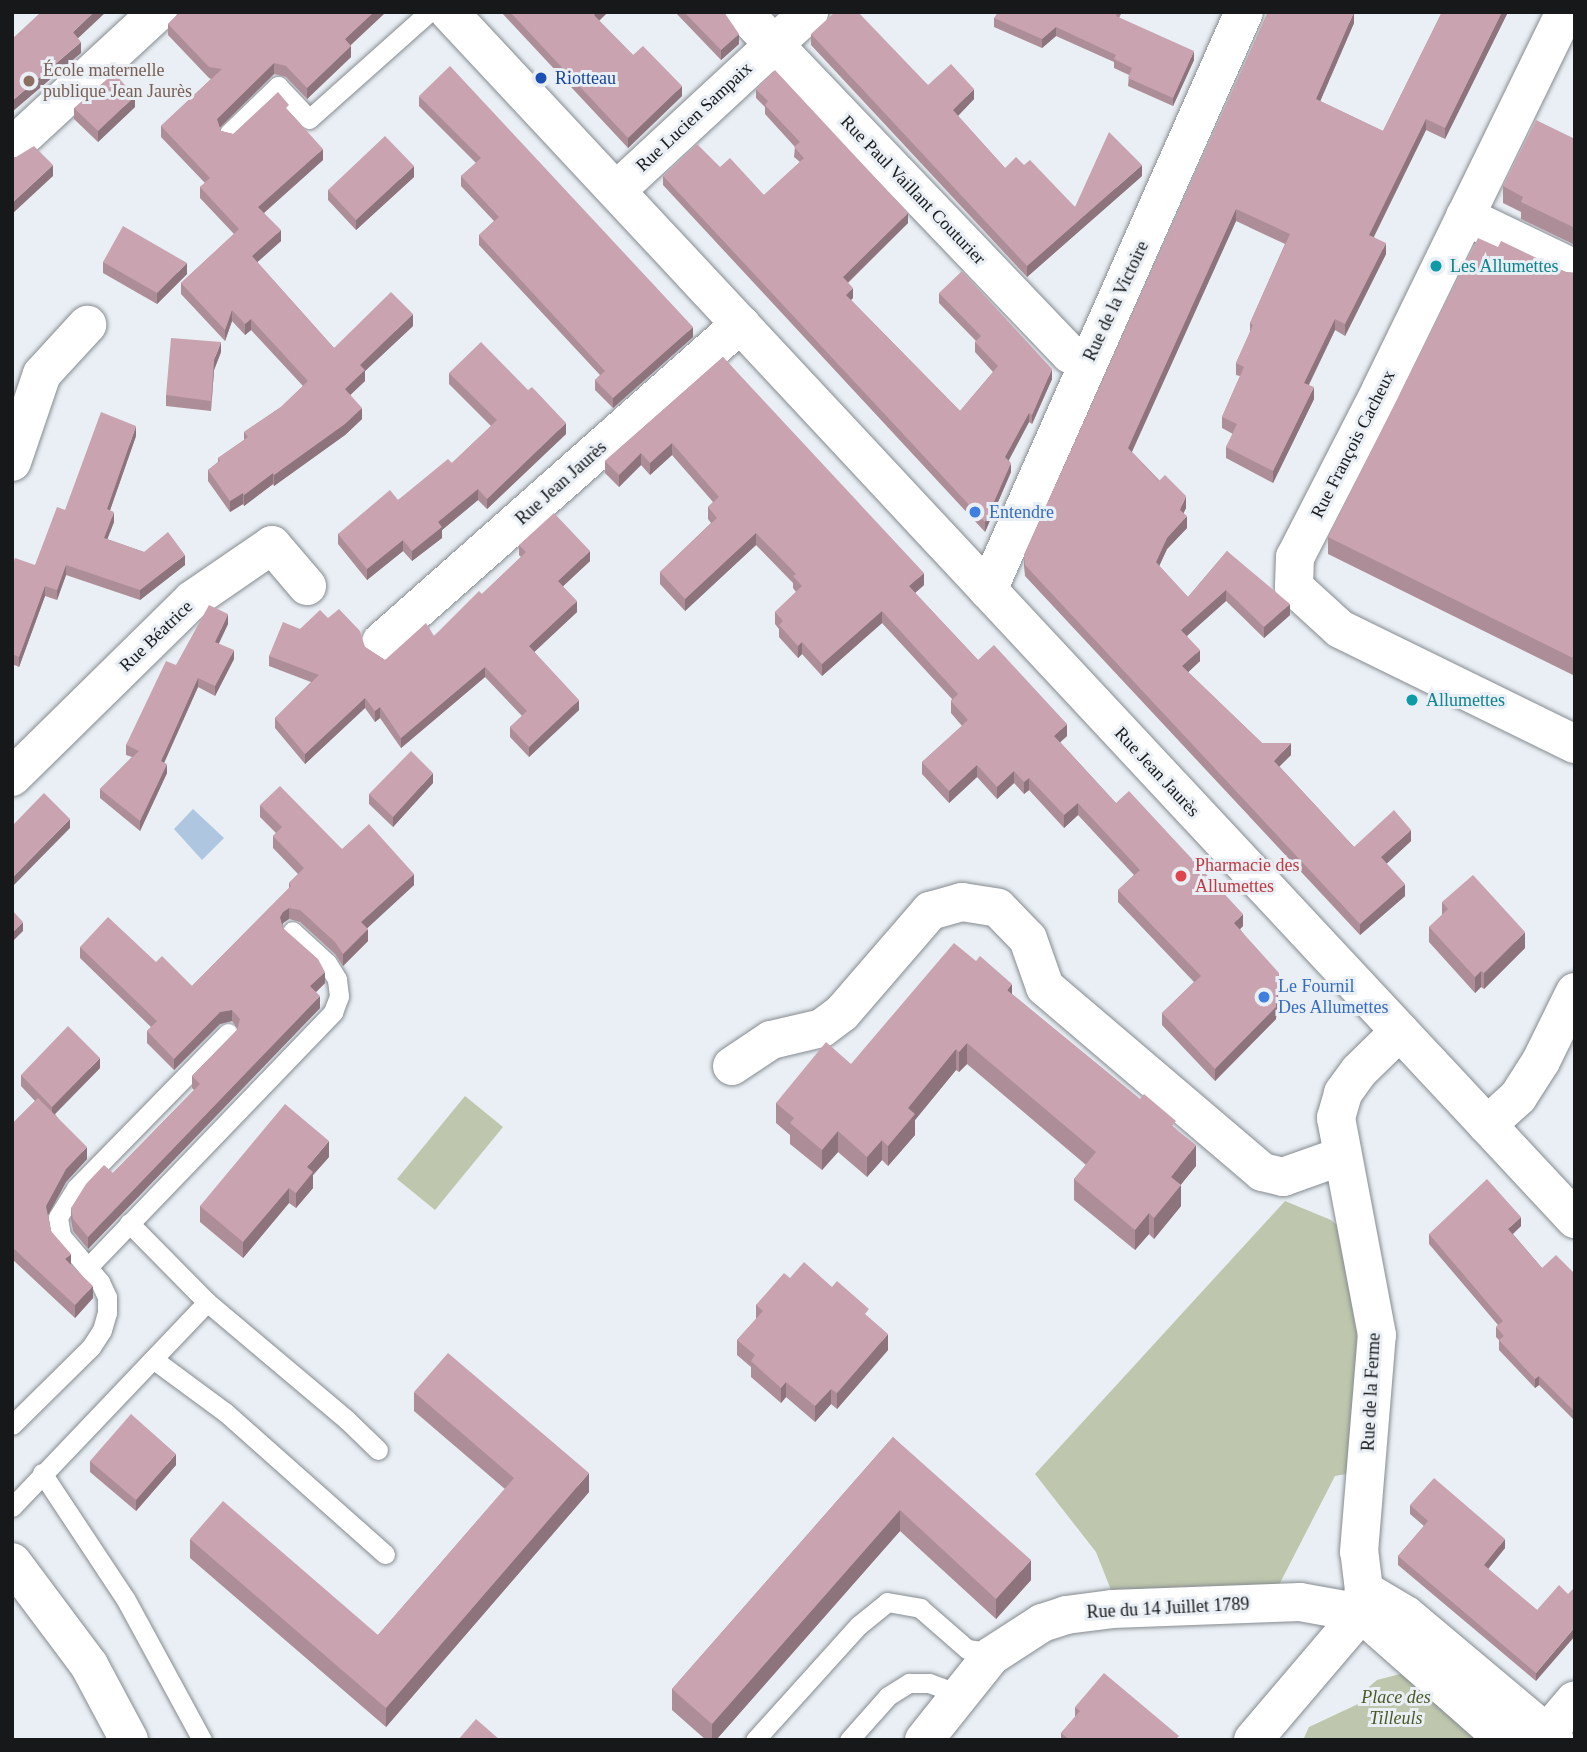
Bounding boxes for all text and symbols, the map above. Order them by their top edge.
street label: Rue Lucien Sampaix [631,58,757,176]
place label: École maternelle publique Jean Jaurès [43,60,192,102]
place label: Riotteau [555,67,616,89]
marker: Riotteau [533,70,549,86]
marker: École maternelle publique Jean Jaurès [21,73,37,89]
street label: Rue Paul Vaillant Couturier [836,111,990,269]
street label: Rue de la Victoire [1079,237,1153,365]
place label: Les Allumettes [1450,255,1559,277]
marker: Les Allumettes [1428,258,1444,274]
street label: Rue François Cacheux [1306,366,1400,522]
street label: Rue Jean Jaurès [511,437,611,529]
place label: Entendre [989,501,1054,523]
marker: Entendre [967,504,983,520]
street label: Rue Béatrice [115,596,197,676]
place label: Allumettes [1426,689,1505,711]
marker: Allumettes [1404,692,1420,708]
street label: Rue Jean Jaurès [1110,723,1204,821]
place label: Pharmacie des Allumettes [1195,855,1299,898]
marker: Pharmacie des Allumettes [1173,868,1189,884]
place label: Le Fournil Des Allumettes [1278,976,1389,1018]
marker: Le Fournil Des Allumettes [1256,989,1272,1005]
street label: Rue de la Ferme [1357,1332,1385,1452]
street label: Rue du 14 Juillet 1789 [1086,1593,1250,1623]
park label: Place des Tilleuls [1361,1687,1431,1730]

